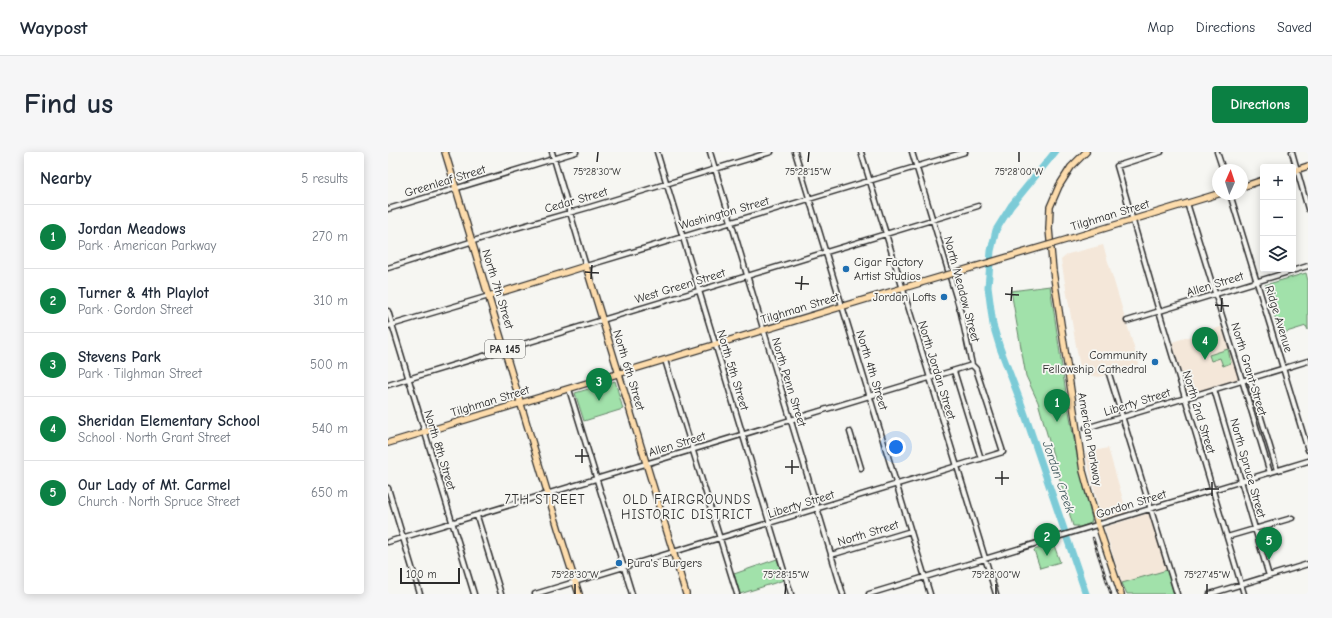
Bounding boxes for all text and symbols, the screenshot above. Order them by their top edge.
text: Waypost [20,17,88,39]
text: Map [1147,19,1174,36]
text: Directions [1196,19,1255,36]
text: Saved [1277,19,1312,36]
button: Directions [1212,86,1308,123]
text: Find us [24,88,113,120]
street label: Greenleaf Street [403,162,488,200]
north arrow [1212,164,1248,200]
map controls [1260,164,1296,272]
button: + [1260,164,1296,200]
text: 75°28'30"W [573,166,621,178]
text: 75°28'15"W [785,166,831,178]
text: 75°28'00"W [995,166,1044,178]
text: Nearby [40,169,91,188]
text: 5 results [301,171,348,186]
street label: Cedar Street [543,184,610,216]
street label: Washington Street [677,193,771,233]
street label: Tilghman Street [1069,196,1151,234]
button: − [1260,200,1296,236]
text: Jordan Meadows [78,220,186,238]
text: 1 [50,229,56,244]
text: 270 m [312,229,348,244]
street label: North Meadow Street [941,235,983,344]
button: layers [1260,236,1296,272]
text: Park · American Parkway [78,238,216,253]
street label: North 7th Street [479,248,517,331]
place label: Cigar Factory Artist Studios [854,255,924,283]
marker: Cigar Factory Artist Studios [841,264,851,274]
street label: West Green Street [633,265,727,306]
street label: Allen Street [1185,269,1246,299]
text: Turner & 4th Playlot [78,284,209,302]
street label: Ridge Avenue [1262,284,1296,354]
street label: Tilghman Street [759,289,841,327]
place label: Jordan Lofts [873,290,936,304]
marker: Jordan Lofts [939,292,949,302]
text: 2 [50,293,56,308]
text: 310 m [313,293,348,308]
text: Park · Gordon Street [78,302,193,317]
street label: North Jordan Street [915,319,959,422]
street label: North Grant Street [1228,321,1270,418]
pin: 4 [1192,327,1218,360]
street label: North 6th Street [610,328,648,412]
street label: North 5th Street [714,328,752,412]
street label: North 4th Street [853,328,891,412]
street label: North Penn Street [769,336,809,429]
road number: PA 145 [485,340,525,358]
text: Stevens Park [78,348,161,366]
place label: Community Fellowship Cathedral [1042,348,1148,376]
text: 3 [50,357,56,372]
text: 500 m [310,357,348,372]
marker: Community Fellowship Cathedral [1150,357,1160,367]
text: Park · Tilghman Street [78,366,202,381]
pin: 3 [586,368,612,401]
street label: North 2nd Street [1180,369,1218,456]
street label: Tilghman Street [449,382,531,420]
street label: Liberty Street [1102,385,1172,419]
pin: 1 [1044,389,1070,422]
street label: American Parkway [1075,391,1105,487]
street label: North 8th Street [421,408,459,492]
text: Sheridan Elementary School [78,412,260,430]
street label: North Spruce Street [1227,417,1269,520]
text: 4 [50,421,56,436]
text: 540 m [312,421,348,436]
street label: Allen Street [647,429,708,459]
text: School · North Grant Street [78,430,230,445]
your location [886,437,906,457]
water label: Jordan Creek [1039,438,1078,515]
text: Our Lady of Mt. Carmel [78,476,231,494]
text: 5 [50,485,56,500]
text: 650 m [311,485,348,500]
street label: Liberty Street [766,487,836,521]
street label: Gordon Street [1094,487,1168,521]
district label: 7TH STREET [505,492,585,507]
district label: OLD FAIRGROUNDS HISTORIC DISTRICT [621,492,753,522]
text: Church · North Spruce Street [78,494,240,509]
street label: North Street [836,517,901,549]
pin: 2 [1034,523,1060,556]
pin: 5 [1256,527,1282,560]
place label: Pura's Burgers [627,556,702,570]
marker: Pura's Burgers [614,558,624,568]
scale bar [400,566,460,585]
text: 100 m [406,568,437,581]
text: 75°28'30"W [551,569,599,581]
text: 75°28'15"W [763,569,809,581]
text: 75°28'00"W [972,569,1021,581]
text: 75°27'45"W [1184,569,1230,581]

